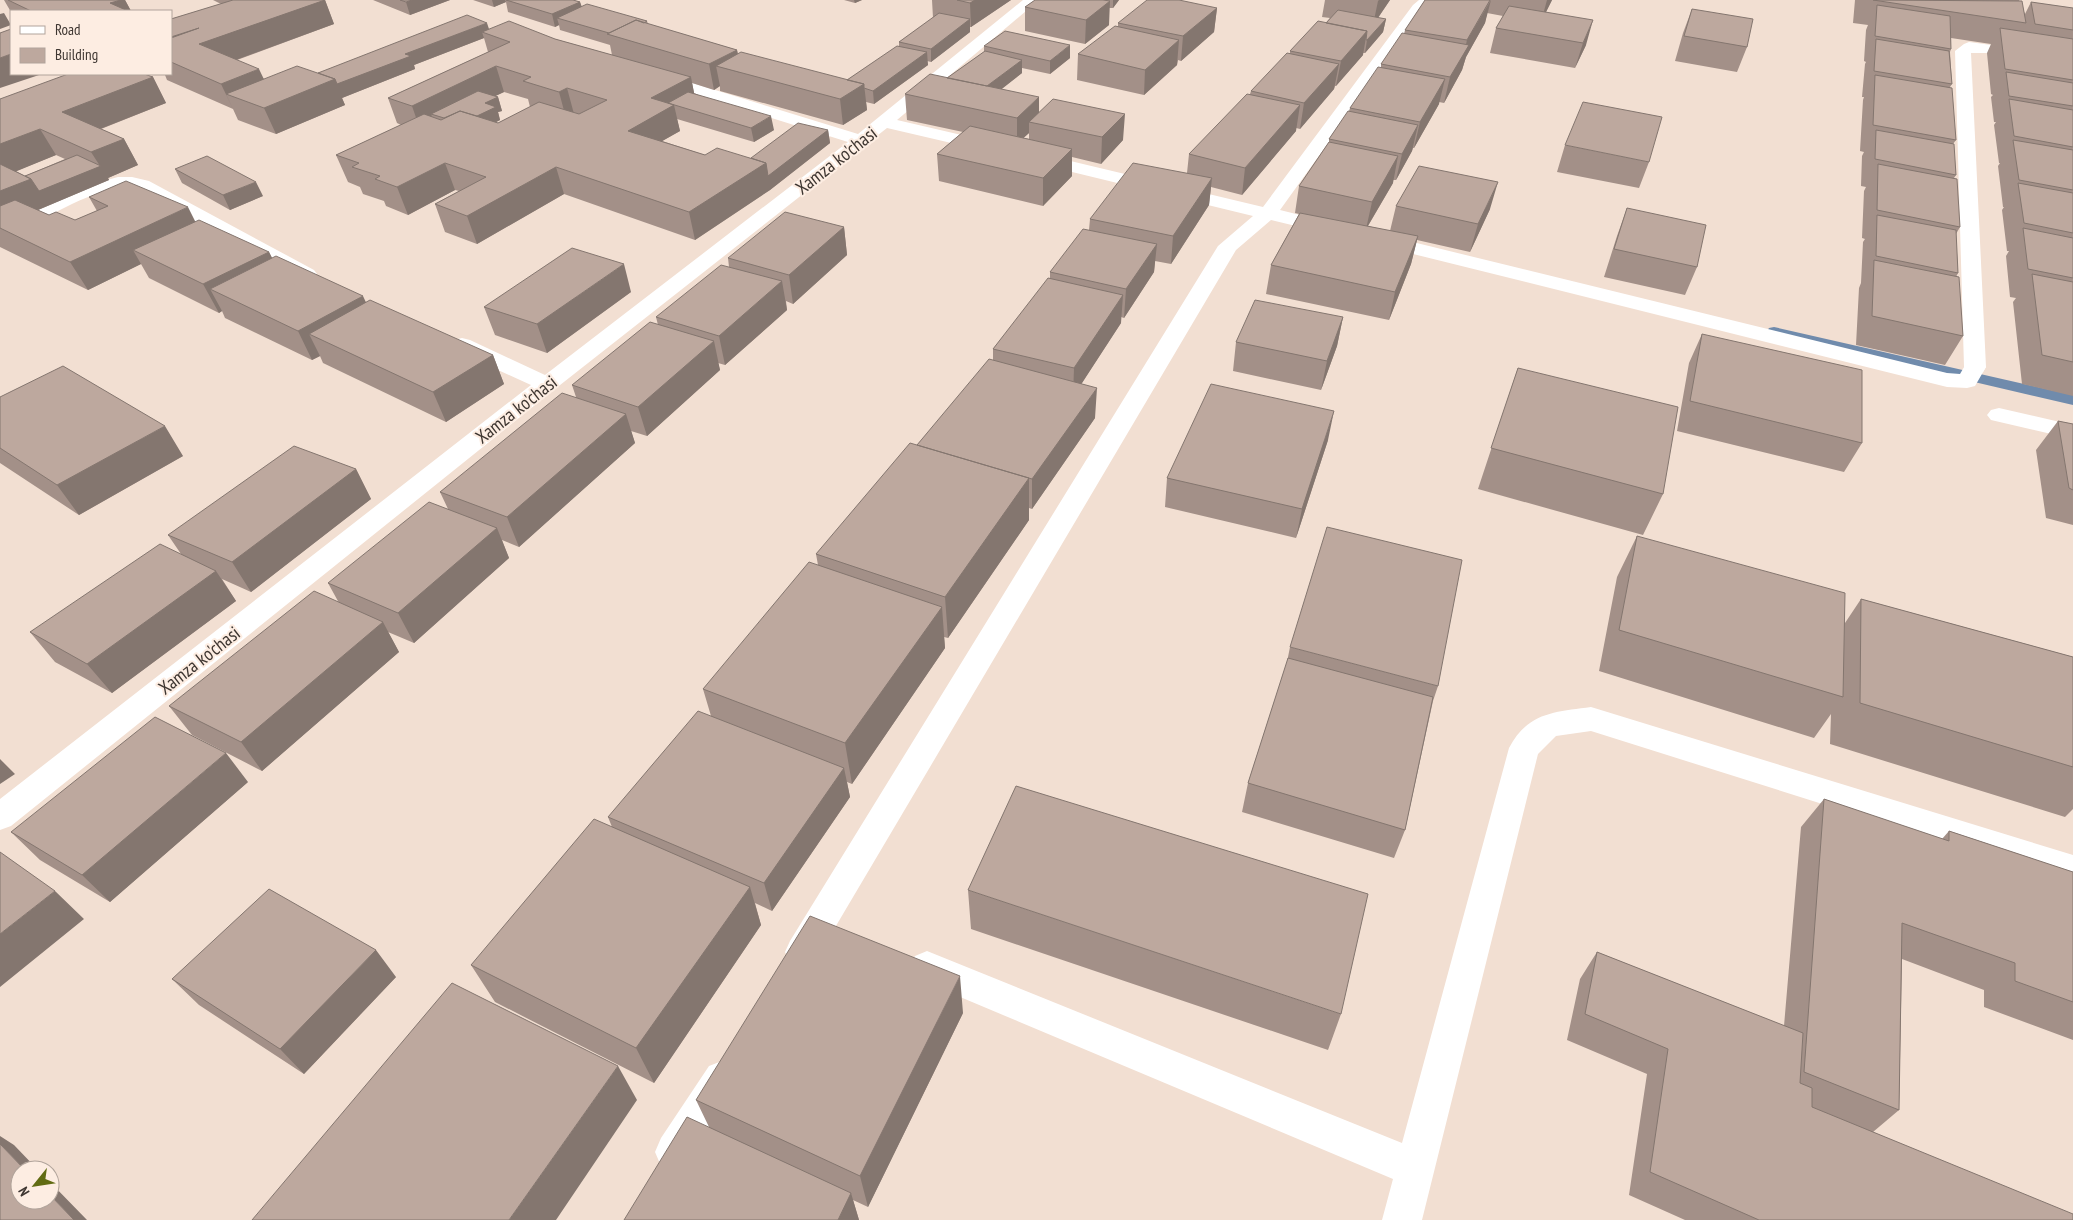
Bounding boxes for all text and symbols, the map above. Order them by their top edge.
legend [10,10,172,75]
text: Road [55,20,81,39]
text: Building [55,45,98,64]
street label: Xamza ko'chasi [790,121,882,199]
street label: Xamza ko'chasi [470,370,562,448]
street label: Xamza ko'chasi [153,621,245,699]
north arrow [10,1160,60,1210]
text: N [14,1184,33,1199]

